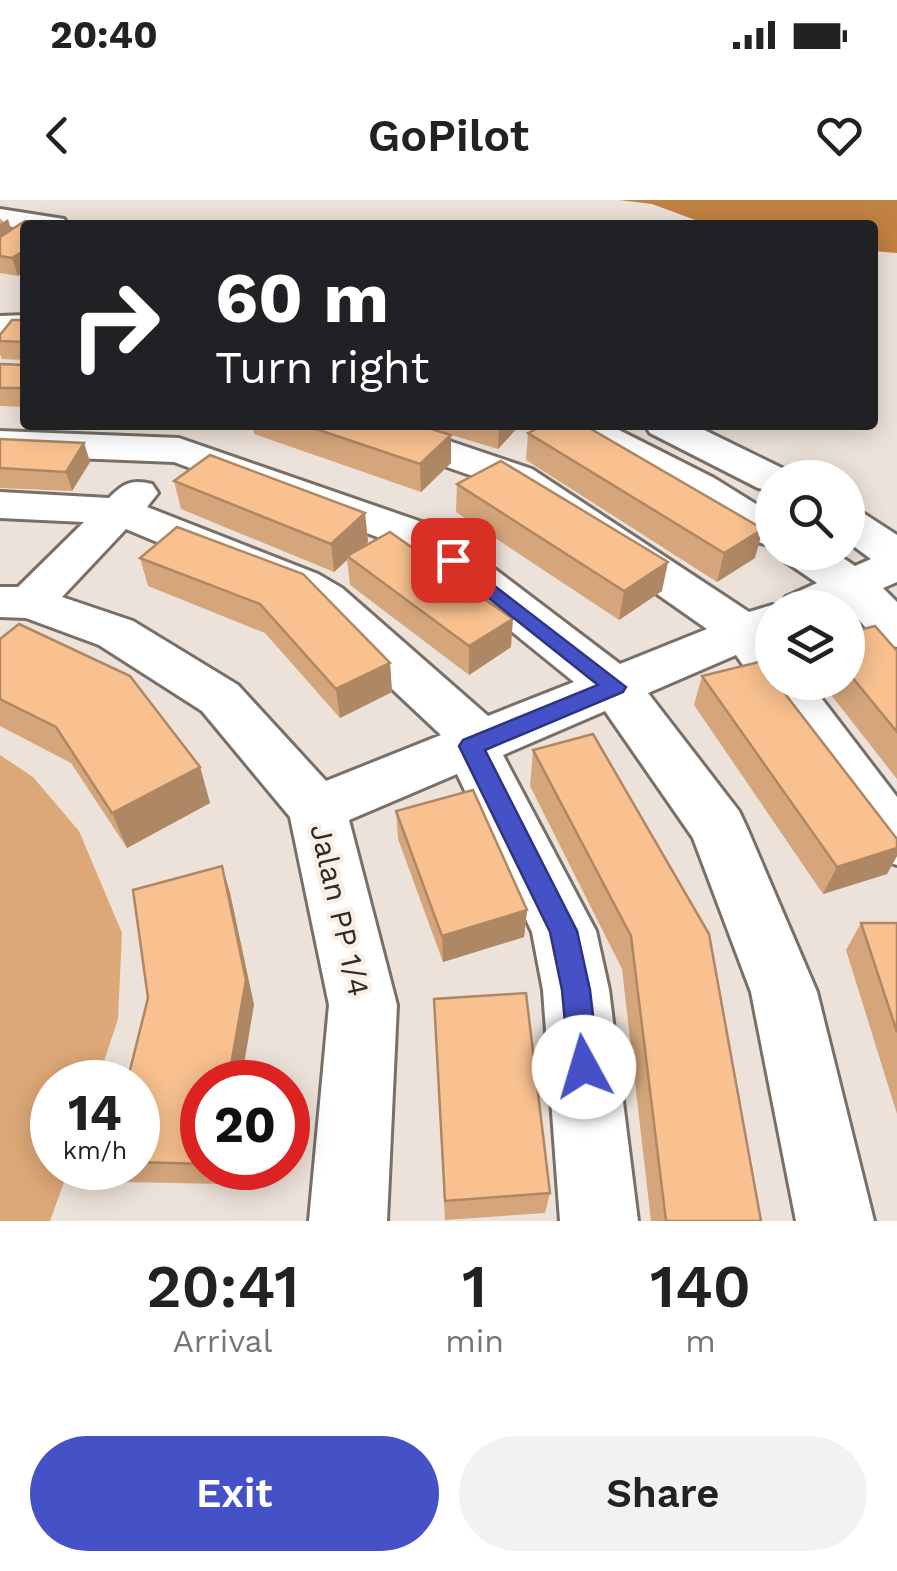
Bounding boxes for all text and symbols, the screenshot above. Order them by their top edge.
text: 20:40 [50,13,158,57]
icon: back [30,108,85,163]
icon: heart [812,108,867,163]
text: GoPilot [368,109,529,162]
text: 60 m [215,257,389,339]
icon: right [50,260,180,390]
text: Turn right [215,341,429,394]
map controls [755,460,865,700]
button: search [755,460,865,570]
pin [411,518,496,603]
icon: arrive [426,533,481,588]
button: layers [755,590,865,700]
street label: Jalan PP 1/4 [303,820,377,1000]
position arrow [532,1015,636,1119]
speed limit sign: 20 [180,1060,310,1190]
text: 14 [68,1083,122,1142]
text: km/h [63,1136,127,1165]
text: 20:41 [146,1251,299,1322]
text: 1 [462,1251,487,1322]
text: 140 [650,1251,751,1322]
text: Arrival [173,1322,273,1360]
text: min [445,1322,504,1360]
text: m [685,1322,716,1360]
button: Exit [30,1436,439,1551]
button: Share [459,1436,867,1551]

